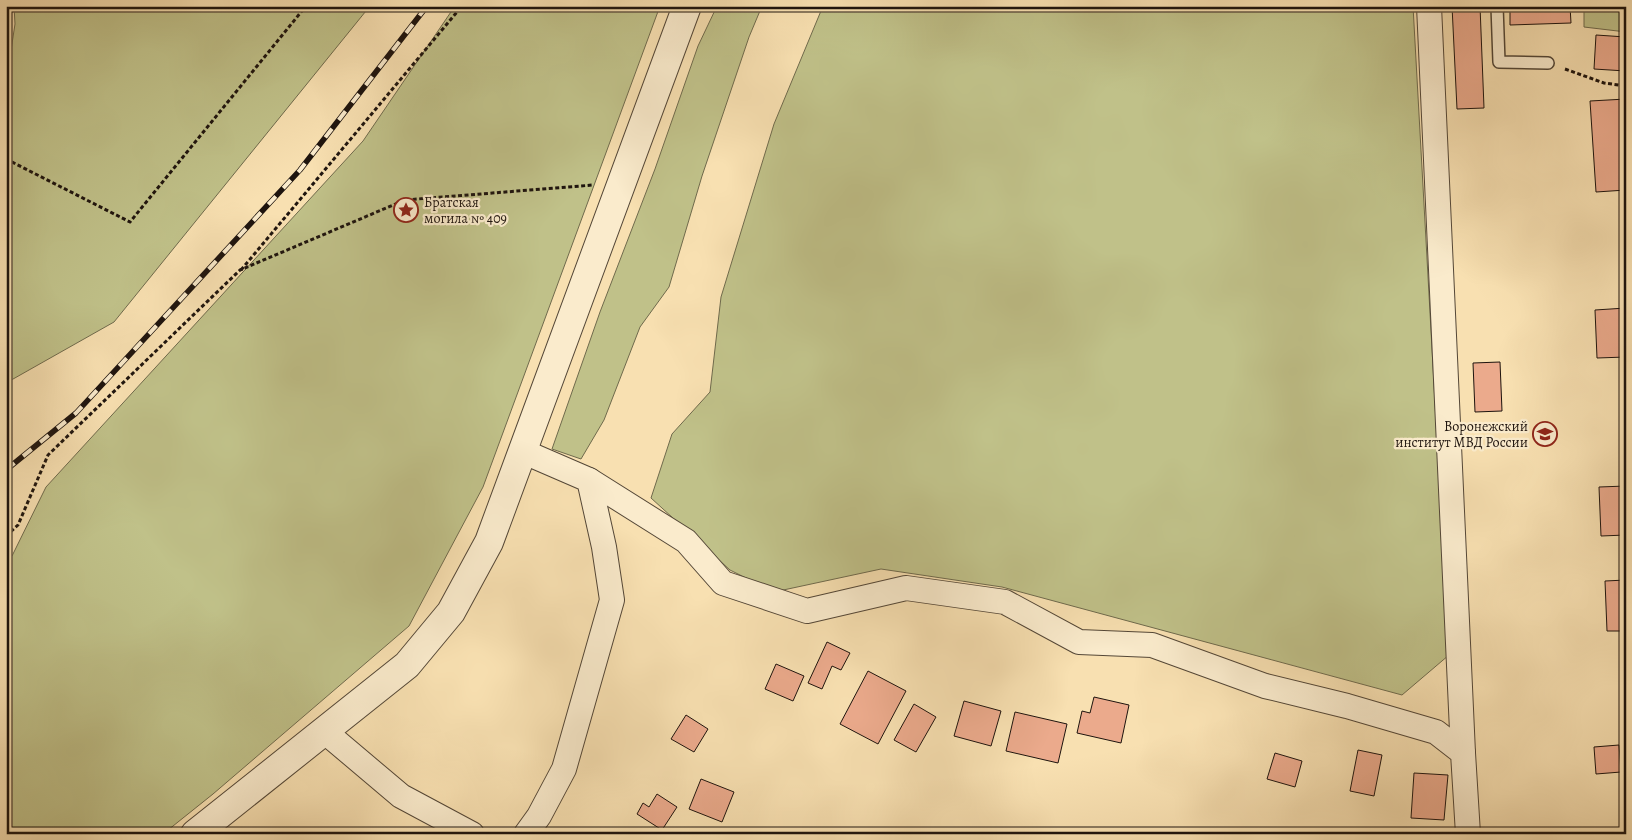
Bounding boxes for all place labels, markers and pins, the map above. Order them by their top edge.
place label: Братская могила № 409 [424,193,507,228]
place icon: Братская могила № 409 [393,197,419,223]
place label: Воронежский институт МВД России [1395,417,1528,452]
school or university icon: Воронежский институт МВД России [1532,421,1558,447]

